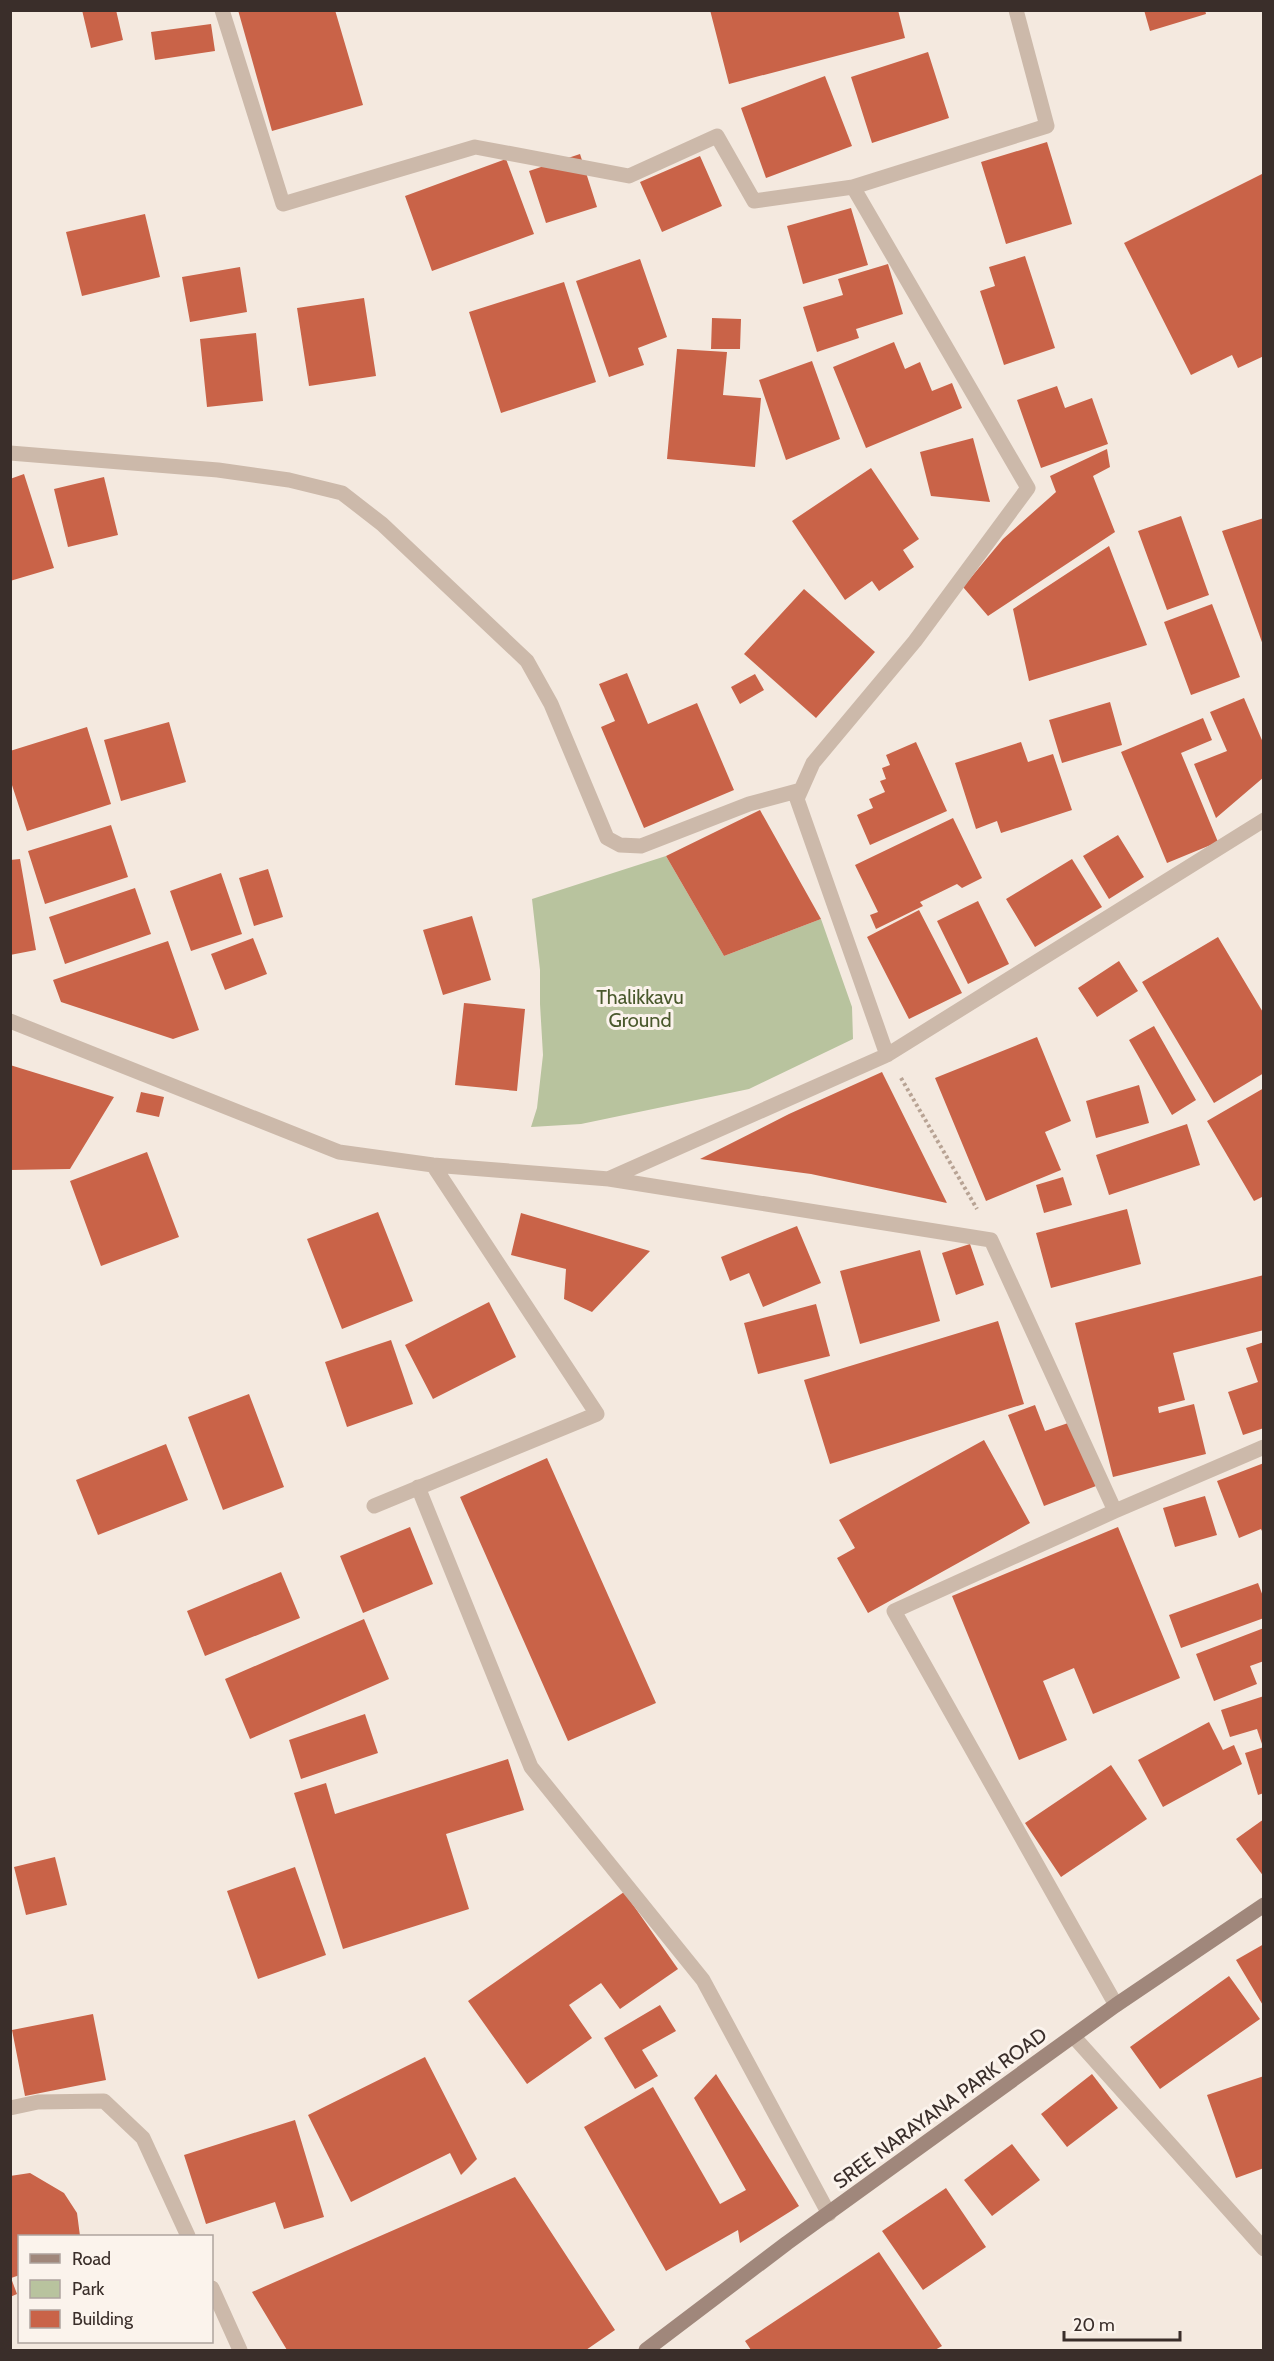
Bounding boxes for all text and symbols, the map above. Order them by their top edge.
park label: Thalikkavu Ground [596,985,684,1032]
street label: SREE NARAYANA PARK ROAD [829,2022,1051,2194]
legend [18,2235,213,2343]
text: Road [72,2248,111,2270]
text: Park [72,2278,105,2300]
scale bar [1064,2304,1180,2342]
text: Building [72,2308,134,2330]
text: 20 m [1073,2314,1115,2336]

